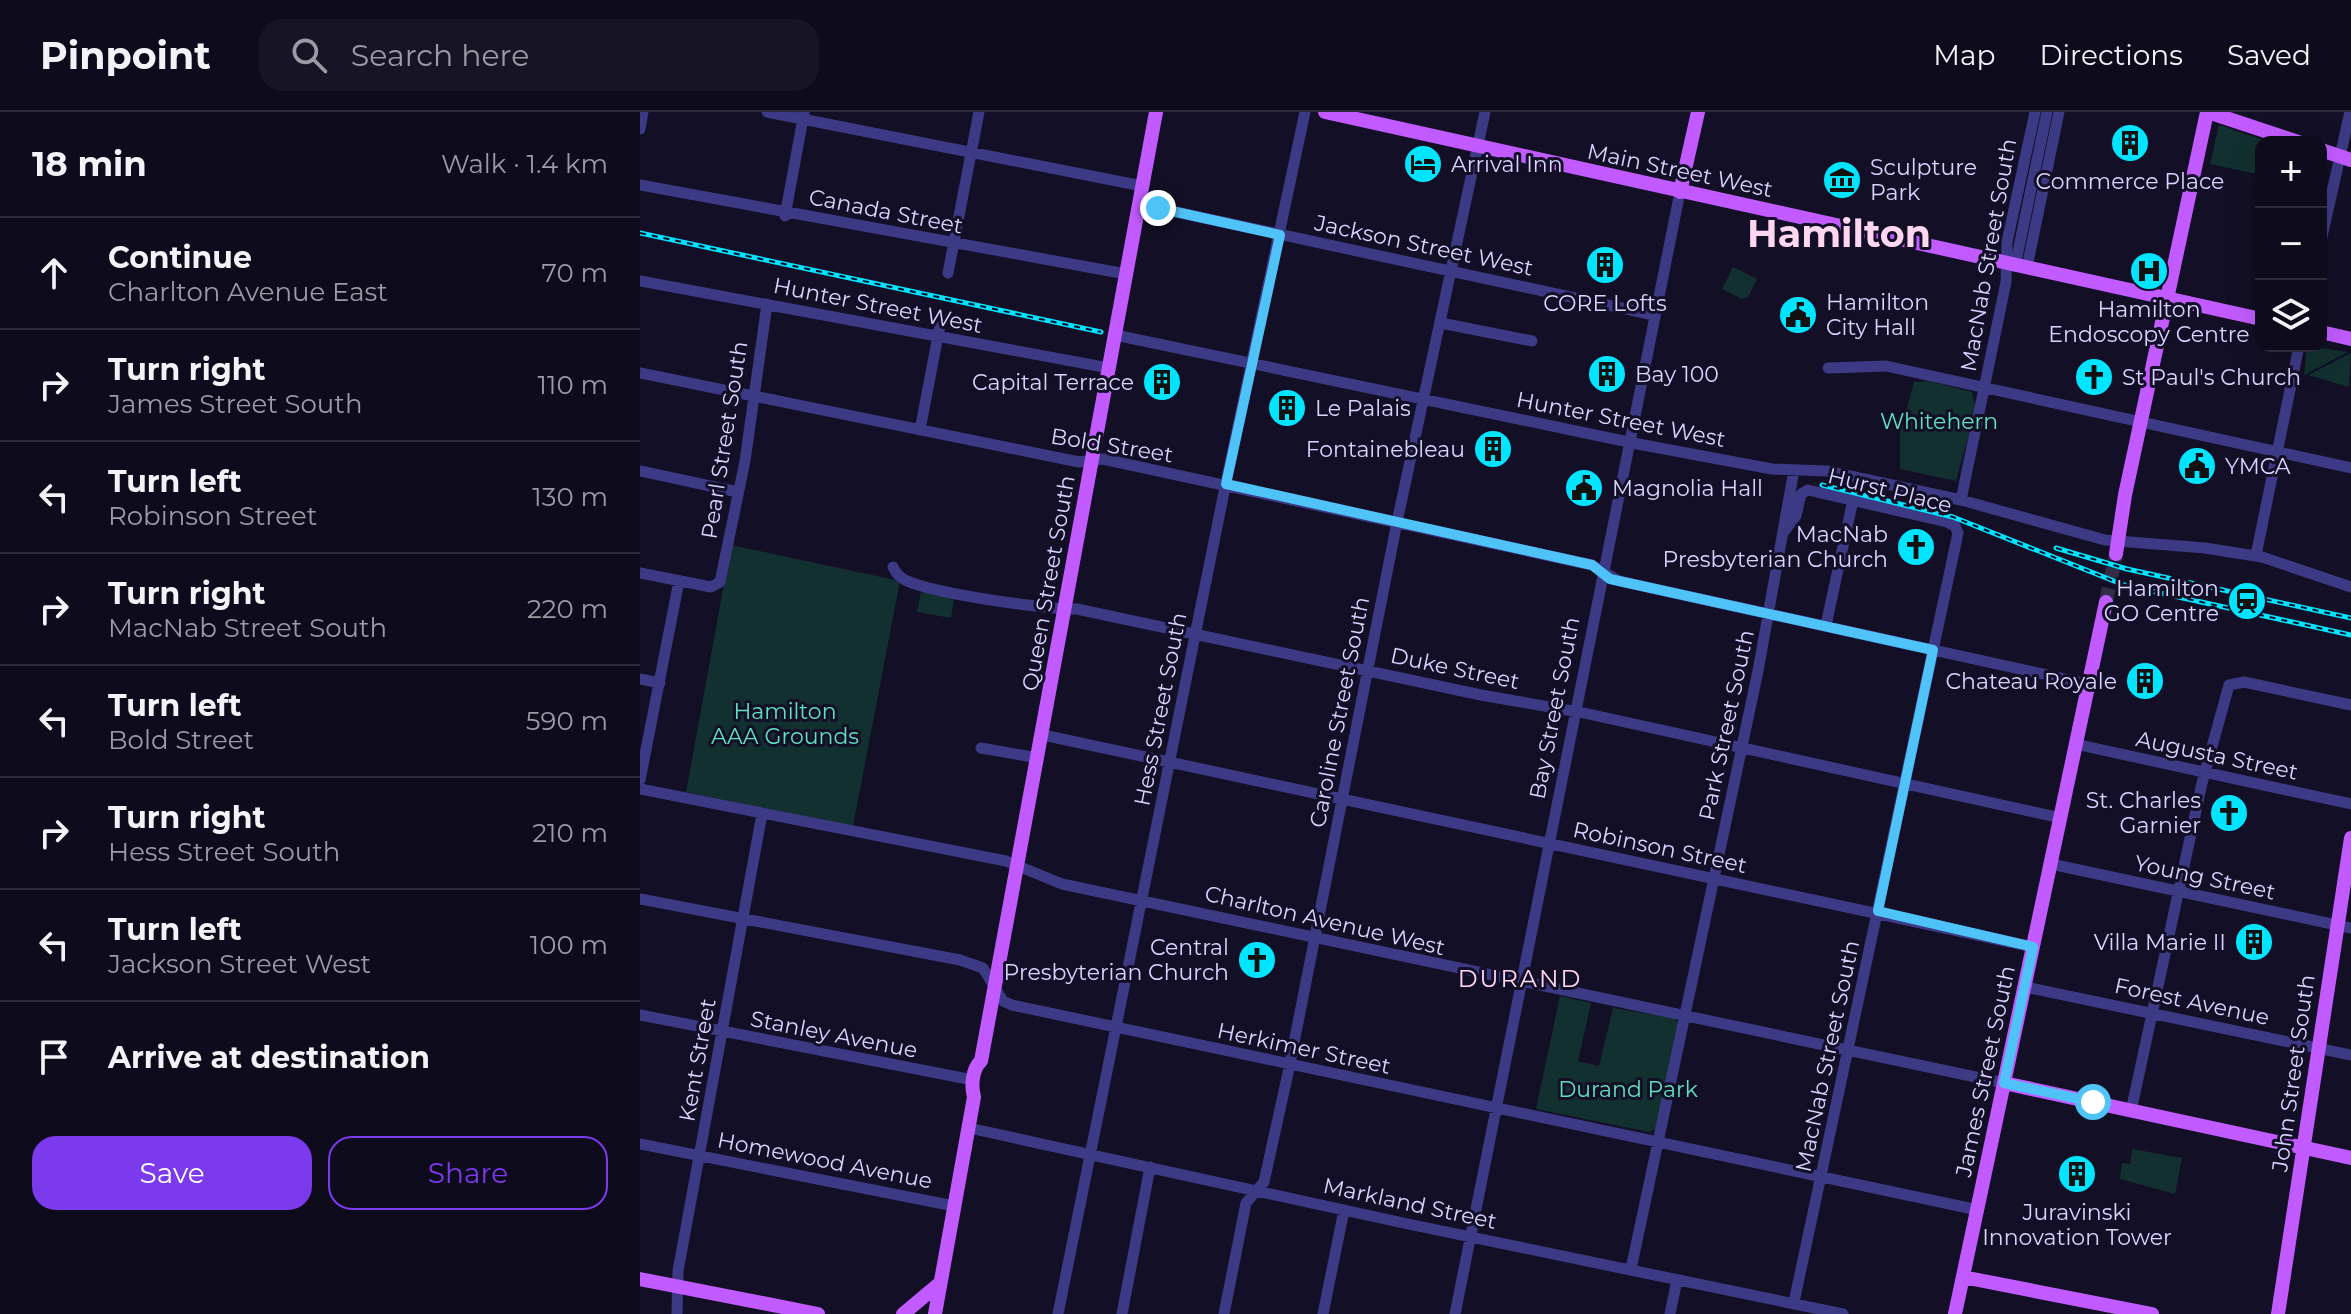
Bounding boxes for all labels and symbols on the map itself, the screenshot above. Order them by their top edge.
building icon: Commerce Place [2109,122,2151,164]
street label: MacNab Street South [1955,136,2022,374]
street label: Main Street West [1585,138,1775,203]
hotel icon: Arrival Inn [1402,143,1444,185]
place label: Arrival Inn [1451,151,1563,178]
place label: Sculpture Park [1870,154,1977,206]
museum icon: Sculpture Park [1821,159,1863,201]
place label: Commerce Place [2036,168,2224,195]
street label: Canada Street [807,183,965,240]
route end [1140,190,1176,226]
street label: Jackson Street West [1311,209,1536,282]
district label: Hamilton [1747,210,1931,257]
building icon: CORE Lofts [1584,244,1626,286]
hospital icon: Hamilton Endoscopy Centre [2128,250,2170,292]
street label: Hunter Street West [771,272,985,339]
place label: Hamilton City Hall [1826,289,1929,341]
place label: CORE Lofts [1543,290,1667,317]
public building icon: Hamilton City Hall [1777,294,1819,336]
place label: Hamilton Endoscopy Centre [2048,296,2250,348]
street label: Pearl Street South [696,339,753,541]
building icon: Bay 100 [1586,353,1628,395]
church icon: St Paul's Church [2073,356,2115,398]
building icon: Capital Terrace [1141,361,1183,403]
place label: Bay 100 [1635,361,1719,388]
place label: St Paul's Church [2122,364,2301,391]
place label: Capital Terrace [972,369,1134,396]
street label: Hunter Street West [1514,386,1728,453]
building icon: Le Palais [1266,387,1308,429]
place label: Le Palais [1315,395,1411,422]
park label: Whitehern [1880,408,1998,435]
street label: Bold Street [1049,423,1175,468]
building icon: Fontainebleau [1472,428,1514,470]
place label: Fontainebleau [1306,436,1465,463]
public building icon: YMCA [2176,445,2218,487]
place label: YMCA [2225,453,2291,480]
street label: Hurst Place [1825,462,1955,519]
public building icon: Magnolia Hall [1563,467,1605,509]
street label: Queen Street South [1016,473,1081,693]
place label: Magnolia Hall [1612,475,1763,502]
place label: MacNab Presbyterian Church [1663,521,1888,573]
church icon: MacNab Presbyterian Church [1895,526,1937,568]
place label: Hamilton GO Centre [2104,575,2219,627]
station icon: Hamilton GO Centre [2226,580,2268,622]
street label: Caroline Street South [1304,594,1375,830]
street label: Hess Street South [1128,610,1193,808]
street label: Bay Street South [1524,615,1585,801]
street label: Park Street South [1693,627,1760,823]
street label: Duke Street [1388,642,1522,695]
building icon: Chateau Royale [2124,660,2166,702]
place label: Chateau Royale [1945,668,2117,695]
park label: Hamilton AAA Grounds [711,698,859,750]
street label: Augusta Street [2134,725,2300,786]
place label: St. Charles Garnier [2086,787,2201,839]
church icon: St. Charles Garnier [2208,792,2250,834]
street label: Robinson Street [1570,816,1749,879]
street label: Young Street [2132,849,2278,906]
street label: Charlton Avenue West [1202,880,1448,961]
building icon: Villa Marie II [2233,921,2275,963]
place label: Villa Marie II [2094,929,2226,956]
place label: Central Presbyterian Church [1004,934,1229,986]
street label: MacNab Street South [1790,938,1865,1174]
church icon: Central Presbyterian Church [1236,939,1278,981]
street label: James Street South [1950,963,2021,1180]
district label: DURAND [1458,964,1582,993]
street label: Forest Avenue [2112,972,2272,1031]
street label: John Street South [2266,973,2321,1174]
street label: Kent Street [673,996,722,1124]
street label: Stanley Avenue [748,1005,920,1064]
street label: Herkimer Street [1215,1017,1393,1080]
park label: Durand Park [1558,1076,1699,1103]
route start [2075,1084,2111,1120]
street label: Homewood Avenue [715,1126,935,1195]
building icon: Juravinski Innovation Tower [2056,1153,2098,1195]
street label: Markland Street [1321,1172,1499,1235]
place label: Juravinski Innovation Tower [1982,1199,2172,1251]

